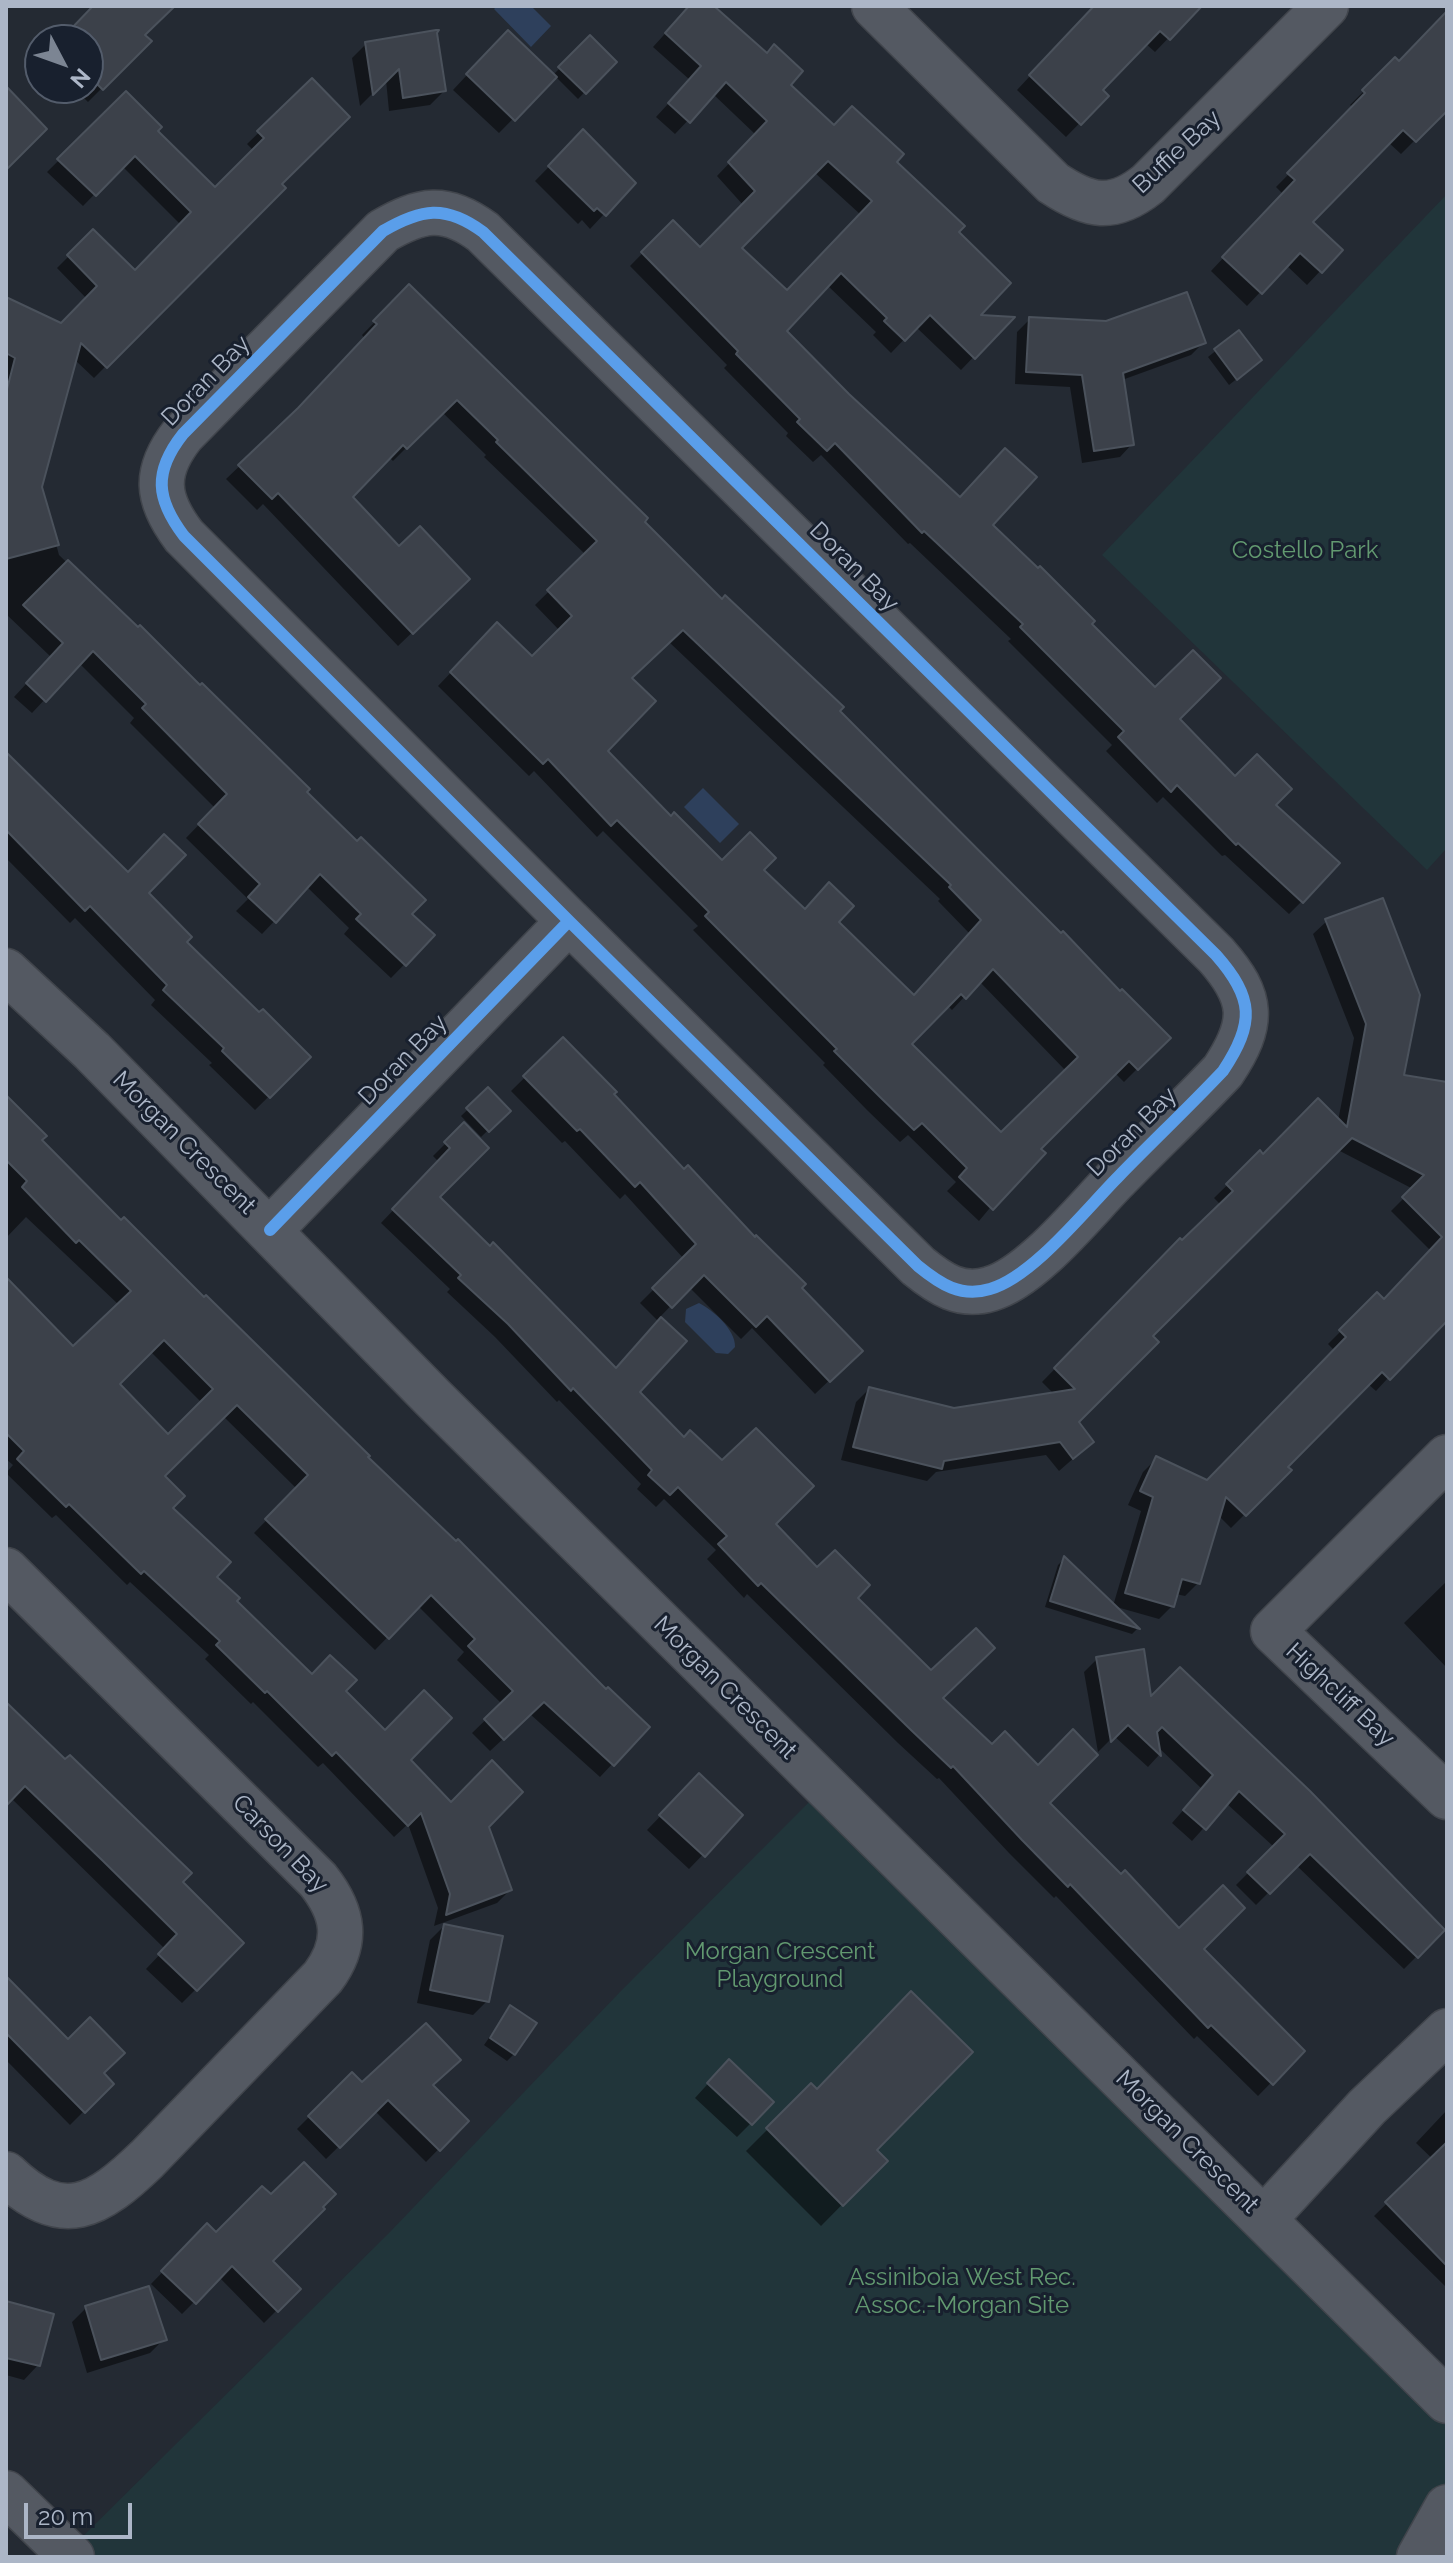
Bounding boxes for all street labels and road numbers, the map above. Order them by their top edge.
street label: Buffie Bay [1127,104,1227,200]
street label: Doran Bay [156,330,256,432]
street label: Doran Bay [803,516,905,618]
street label: Doran Bay [353,1009,453,1111]
street label: Morgan Crescent [106,1065,262,1221]
street label: Doran Bay [1081,1081,1183,1183]
street label: Morgan Crescent [647,1610,803,1766]
street label: Highcliff Bay [1280,1637,1400,1753]
street label: Carson Bay [226,1789,334,1899]
street label: Morgan Crescent [1109,2064,1265,2220]

